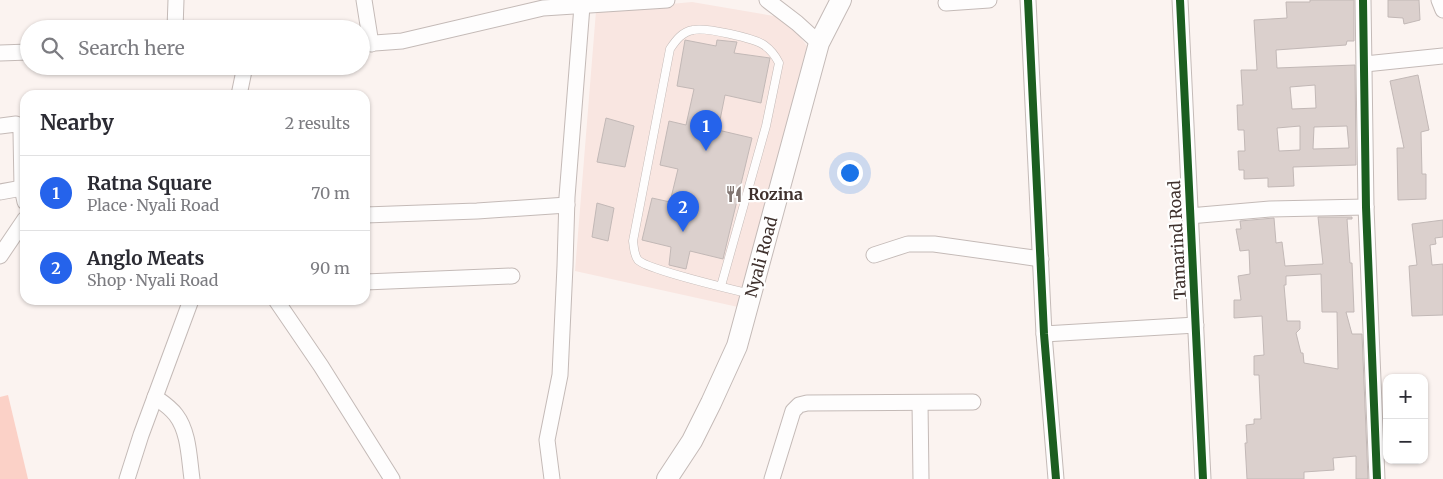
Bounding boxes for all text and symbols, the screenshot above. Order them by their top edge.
search box [20,20,370,75]
icon: search [38,34,66,62]
text: Search here [78,36,185,60]
text: Nearby [40,109,114,136]
pin: 1 [690,110,722,151]
text: 2 results [285,113,350,133]
your location [837,160,863,186]
text: Ratna Square [87,171,212,195]
street label: Tamarind Road [1164,180,1190,300]
text: 1 [52,183,60,203]
text: 70 m [311,183,350,203]
restaurant icon: Rozina [724,184,744,204]
place label: Rozina [748,184,803,204]
pin: 2 [667,191,699,232]
text: Place · Nyali Road [87,195,219,215]
street label: Nyali Road [741,214,781,300]
text: Anglo Meats [87,246,204,270]
text: 2 [51,258,61,278]
text: 90 m [310,258,350,278]
text: Shop · Nyali Road [87,270,218,290]
map controls [1383,374,1428,464]
button: + [1383,374,1428,419]
button: − [1383,419,1428,464]

